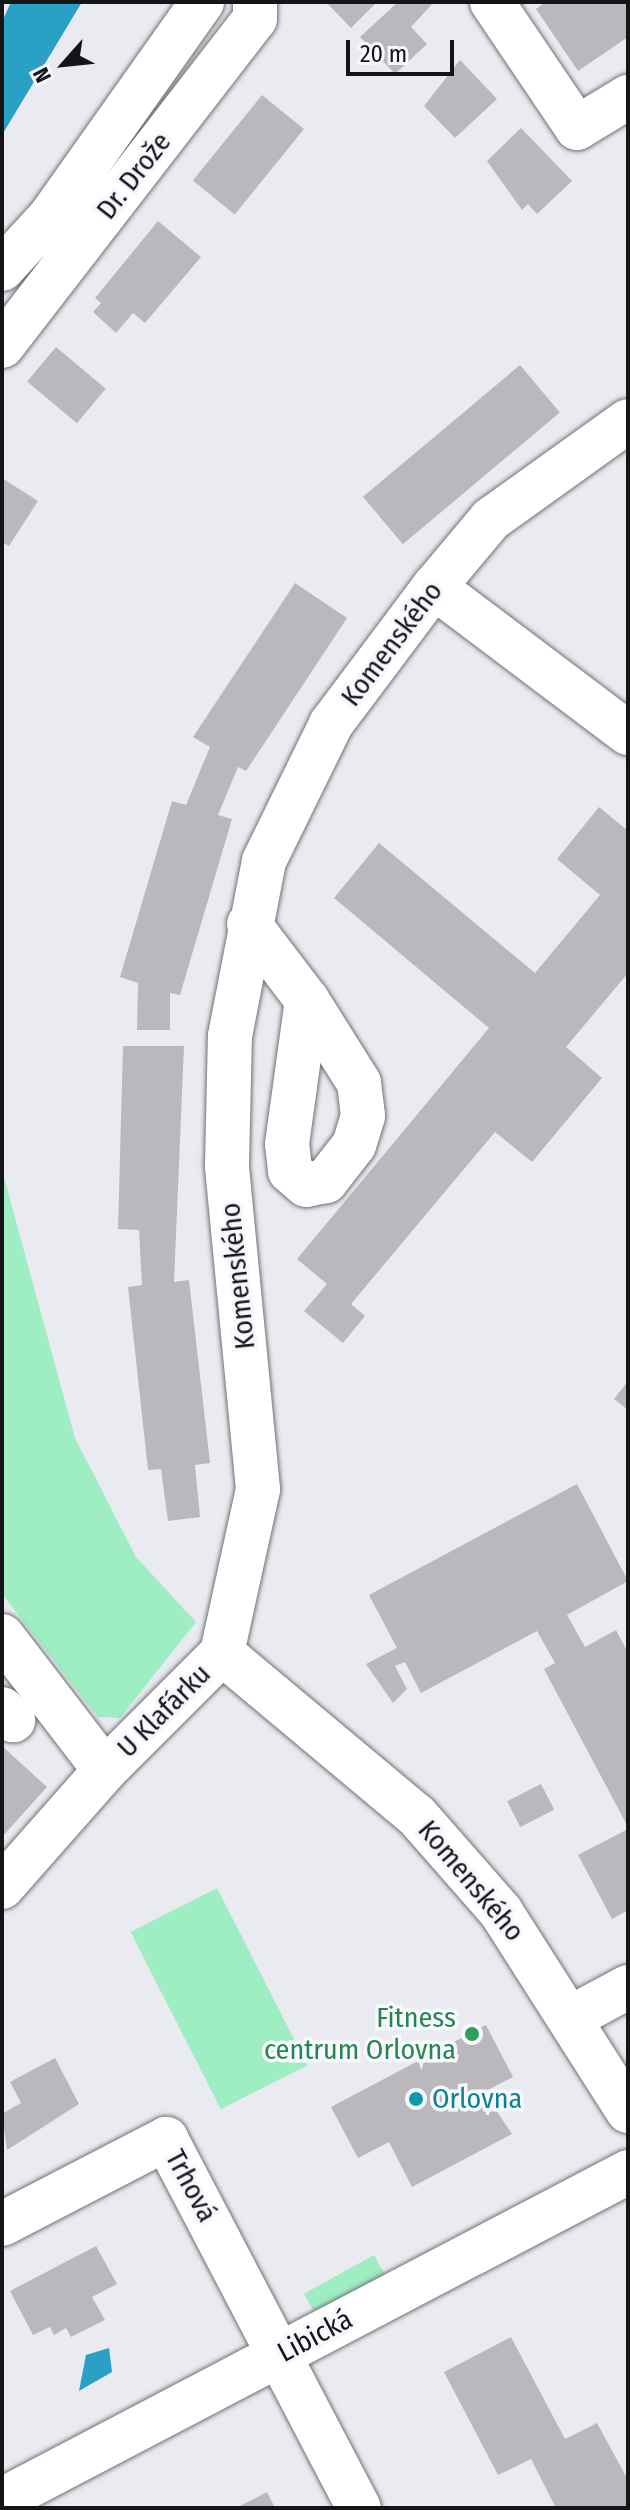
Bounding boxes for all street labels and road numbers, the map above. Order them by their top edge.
street label: Dr. Drože [90,126,178,226]
street label: Komenského [334,575,450,713]
street label: Komenského [214,1201,262,1351]
street label: U Klafárku [110,1657,218,1765]
street label: Komenského [411,1814,531,1948]
street label: Trhová [158,2144,224,2228]
street label: Libická [272,2302,358,2370]

